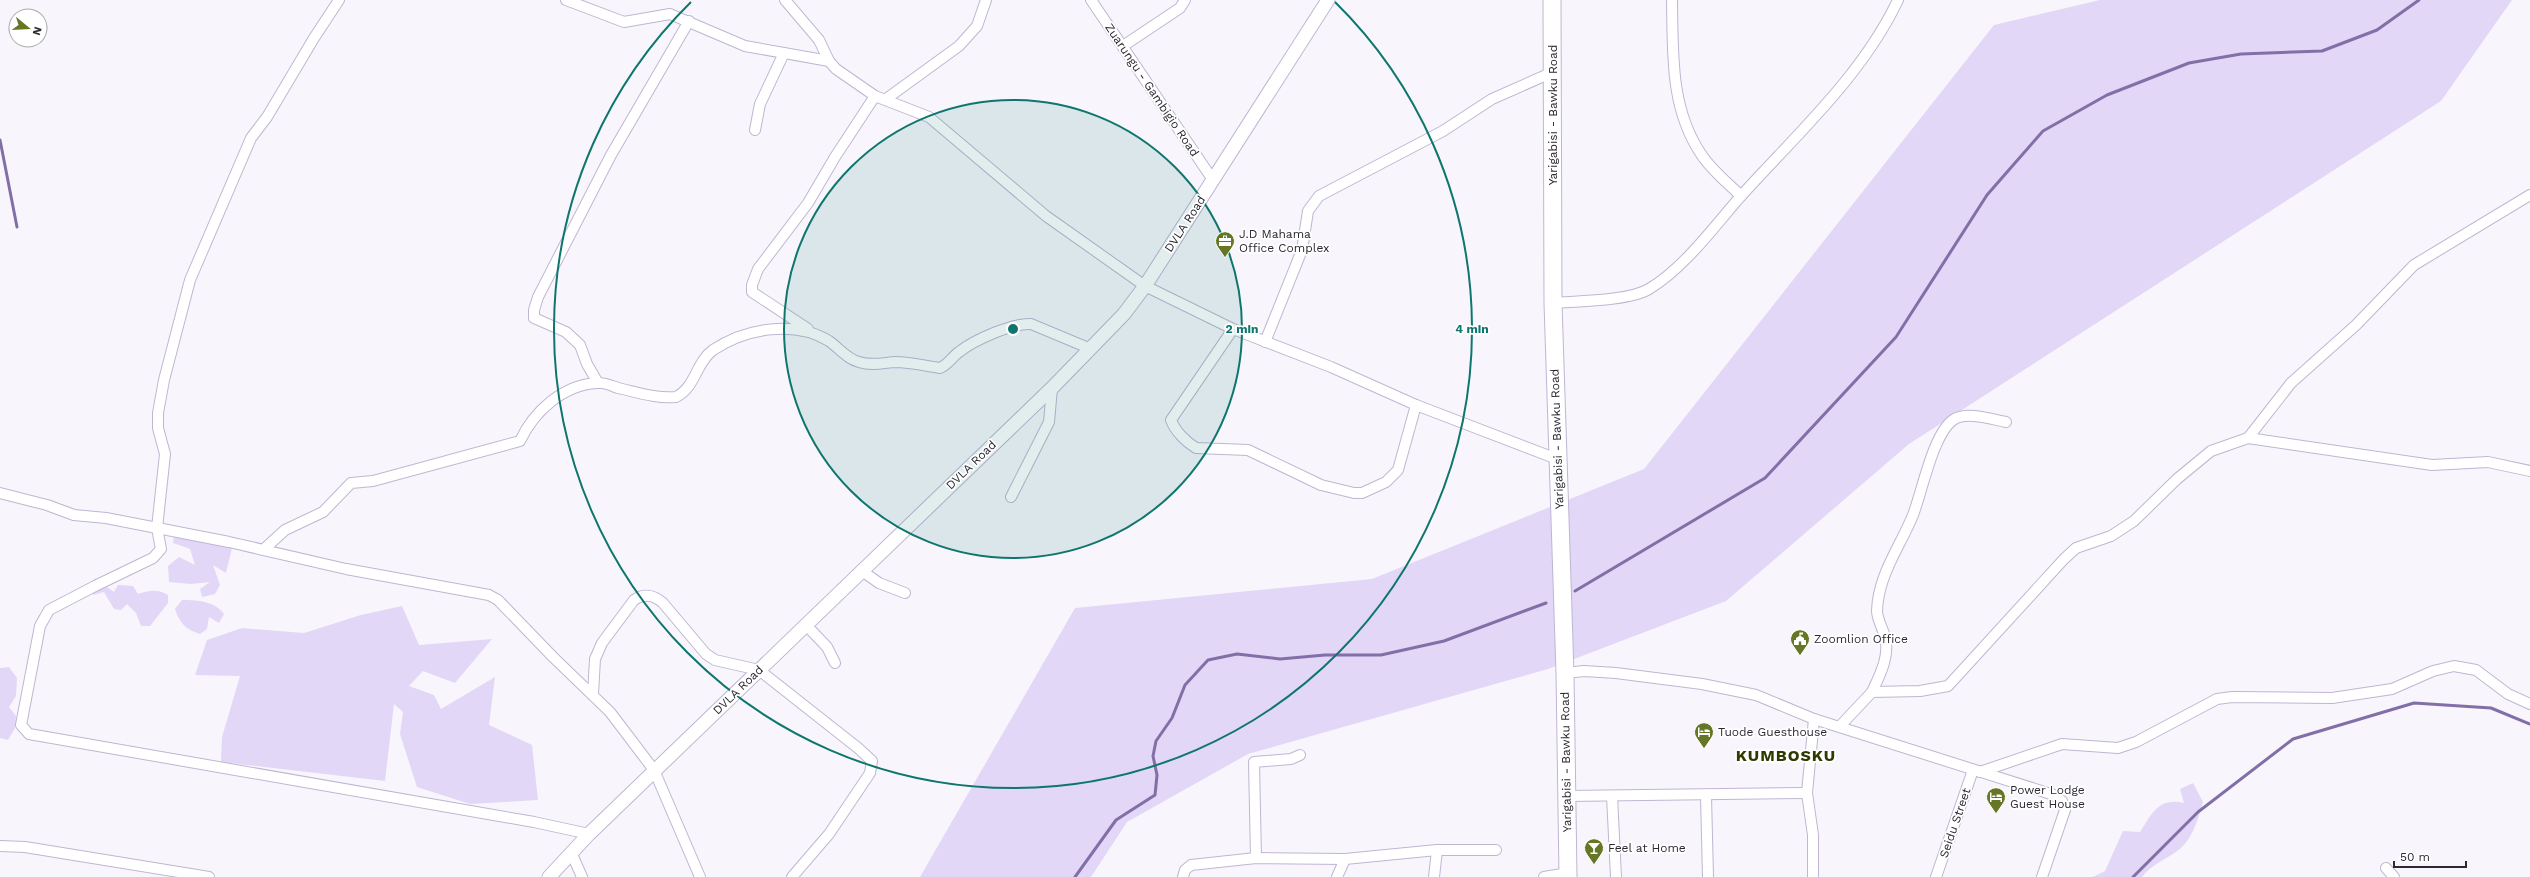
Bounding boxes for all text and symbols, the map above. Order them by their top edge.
north arrow [8,8,48,48]
street label: Zuarungu - Gambigio Road [1102,21,1202,159]
text: N [30,25,44,37]
street label: Yarigabisi - Bawku Road [1546,45,1560,185]
street label: DVLA Road [1162,193,1208,255]
place label: J.D Mahama Office Complex [1239,227,1330,255]
office icon: J.D Mahama Office Complex [1214,230,1236,258]
centre of rings [1006,322,1020,336]
text: 2 min [1226,322,1258,336]
text: 4 min [1455,322,1489,336]
street label: Yarigabisi - Bawku Road [1548,369,1566,509]
street label: DVLA Road [943,438,999,492]
public building icon: Zoomlion Office [1789,628,1811,656]
place label: Zoomlion Office [1814,632,1908,646]
street label: DVLA Road [710,663,766,717]
street label: Yarigabisi - Bawku Road [1558,692,1574,832]
hotel icon: Tuode Guesthouse [1693,721,1715,749]
place label: Tuode Guesthouse [1718,725,1827,739]
district label: KUMBOSKU [1736,746,1836,765]
place label: Power Lodge Guest House [2010,783,2085,811]
street label: Seidu Street [1937,786,1973,860]
hotel icon: Power Lodge Guest House [1985,786,2007,814]
bar icon: Feel at Home [1583,837,1605,865]
place label: Feel at Home [1608,841,1686,855]
scale bar [2394,843,2466,869]
text: 50 m [2400,850,2430,864]

